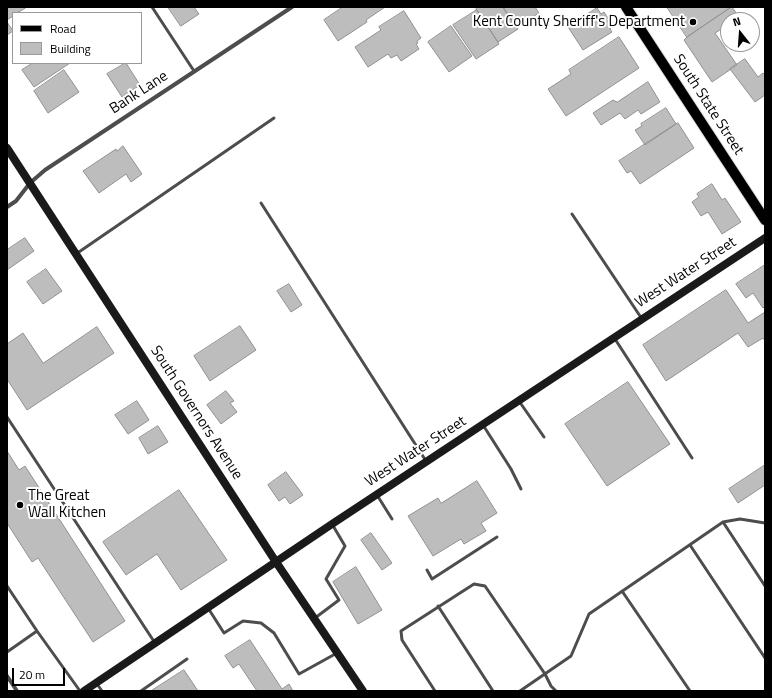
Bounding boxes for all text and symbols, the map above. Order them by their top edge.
legend [12,12,142,64]
north arrow [720,12,760,52]
place label: Kent County Sheriff's Department [473,13,685,31]
text: N [731,13,743,30]
marker: Kent County Sheriff's Department [688,17,698,27]
text: Road [50,19,76,38]
text: Building [50,39,91,58]
street label: South State Street [669,51,747,159]
street label: Bank Lane [107,68,171,118]
street label: West Water Street [632,234,740,312]
street label: South Governors Avenue [146,343,246,483]
street label: West Water Street [362,413,470,491]
place label: The Great Wall Kitchen [28,487,106,522]
marker: The Great Wall Kitchen [15,500,25,510]
scale bar [14,660,67,686]
text: 20 m [19,665,45,684]

